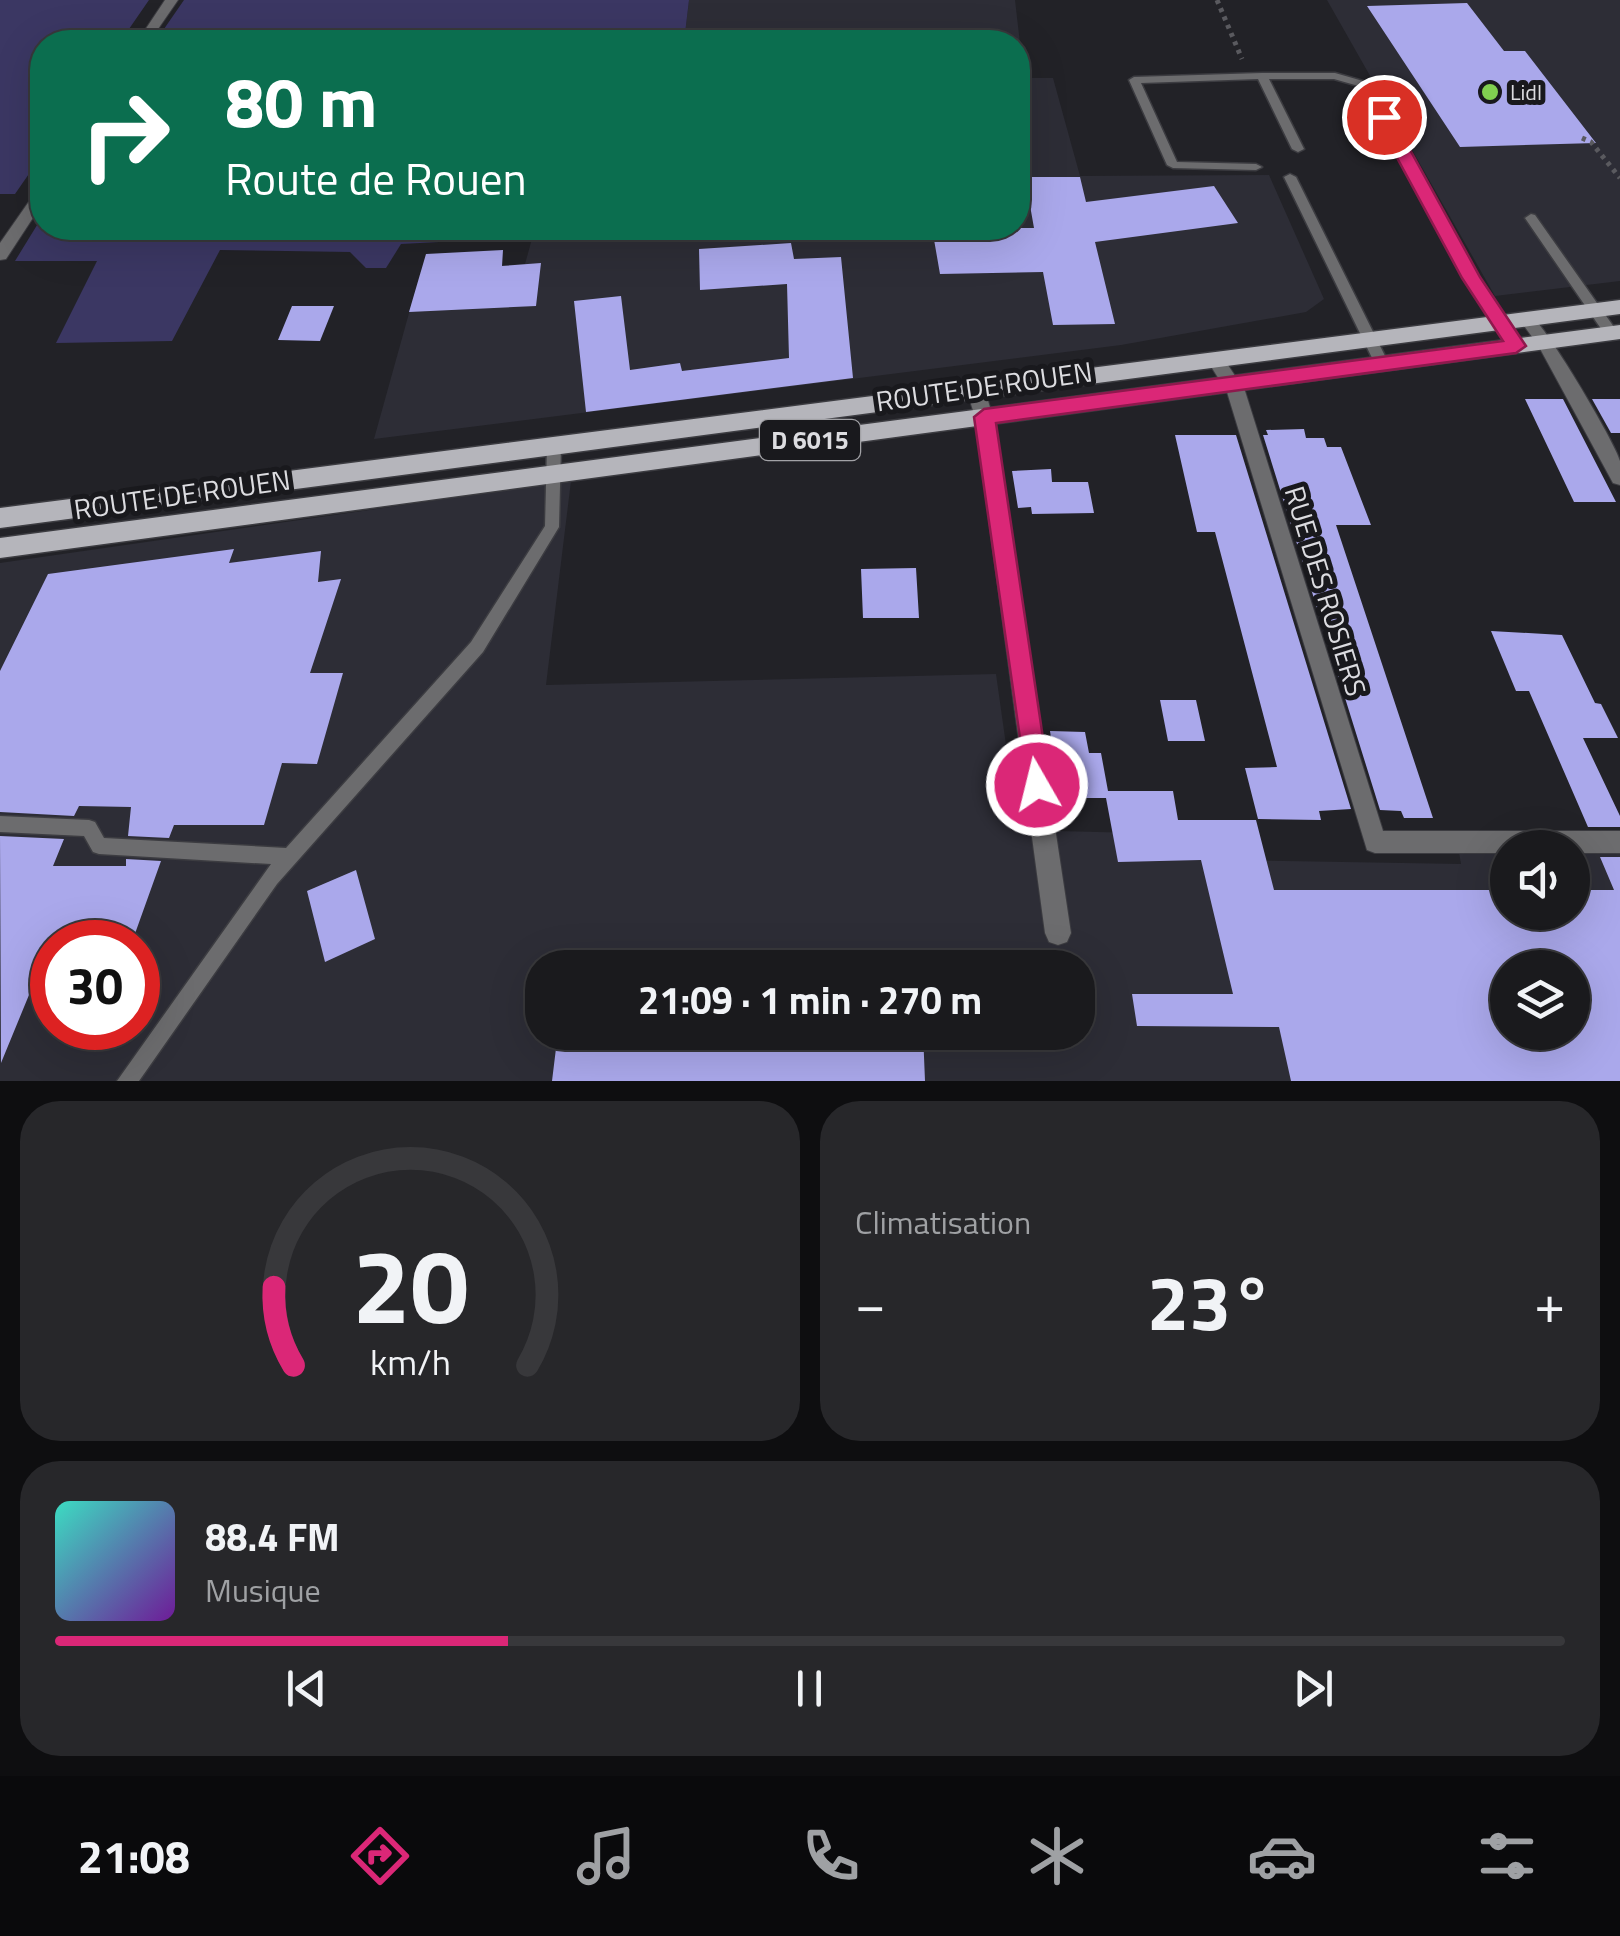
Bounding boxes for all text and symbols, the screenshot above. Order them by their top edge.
text: 80 m [225,48,378,154]
icon: right [60,70,190,200]
pin [1342,75,1427,160]
place label: Lidl [1510,75,1542,109]
marker: Lidl [1479,81,1501,103]
icon: arrive [1357,90,1412,145]
text: Route de Rouen [225,144,527,212]
street label: ROUTE DE ROUEN [873,350,1095,422]
road number: D 6015 [760,420,860,460]
street label: ROUTE DE ROUEN [71,458,293,530]
street label: RUE DES ROSIERS [1274,481,1378,701]
position arrow [985,733,1089,837]
map controls [1490,830,1590,1050]
button: sound [1490,830,1590,930]
speed limit sign: 30 [30,920,160,1050]
button: layers [1490,950,1590,1050]
text: 21:09 · 1 min · 270 m [638,971,982,1029]
text: Climatisation [855,1198,1031,1246]
text: 20 [352,1205,468,1363]
text: 23° [1147,1245,1273,1359]
text: − [855,1261,886,1344]
text: + [1534,1261,1565,1344]
text: km/h [370,1334,450,1389]
text: 88.4 FM [205,1508,340,1566]
text: Musique [205,1566,321,1614]
icon: previous [279,1661,334,1716]
icon: pause [782,1661,837,1716]
icon: next [1286,1661,1341,1716]
icon: directions [345,1821,415,1891]
icon: music [571,1821,641,1891]
icon: phone [796,1821,866,1891]
icon: climate [1022,1821,1092,1891]
icon: car [1247,1821,1317,1891]
icon: filters [1472,1821,1542,1891]
text: 21:08 [78,1822,190,1890]

